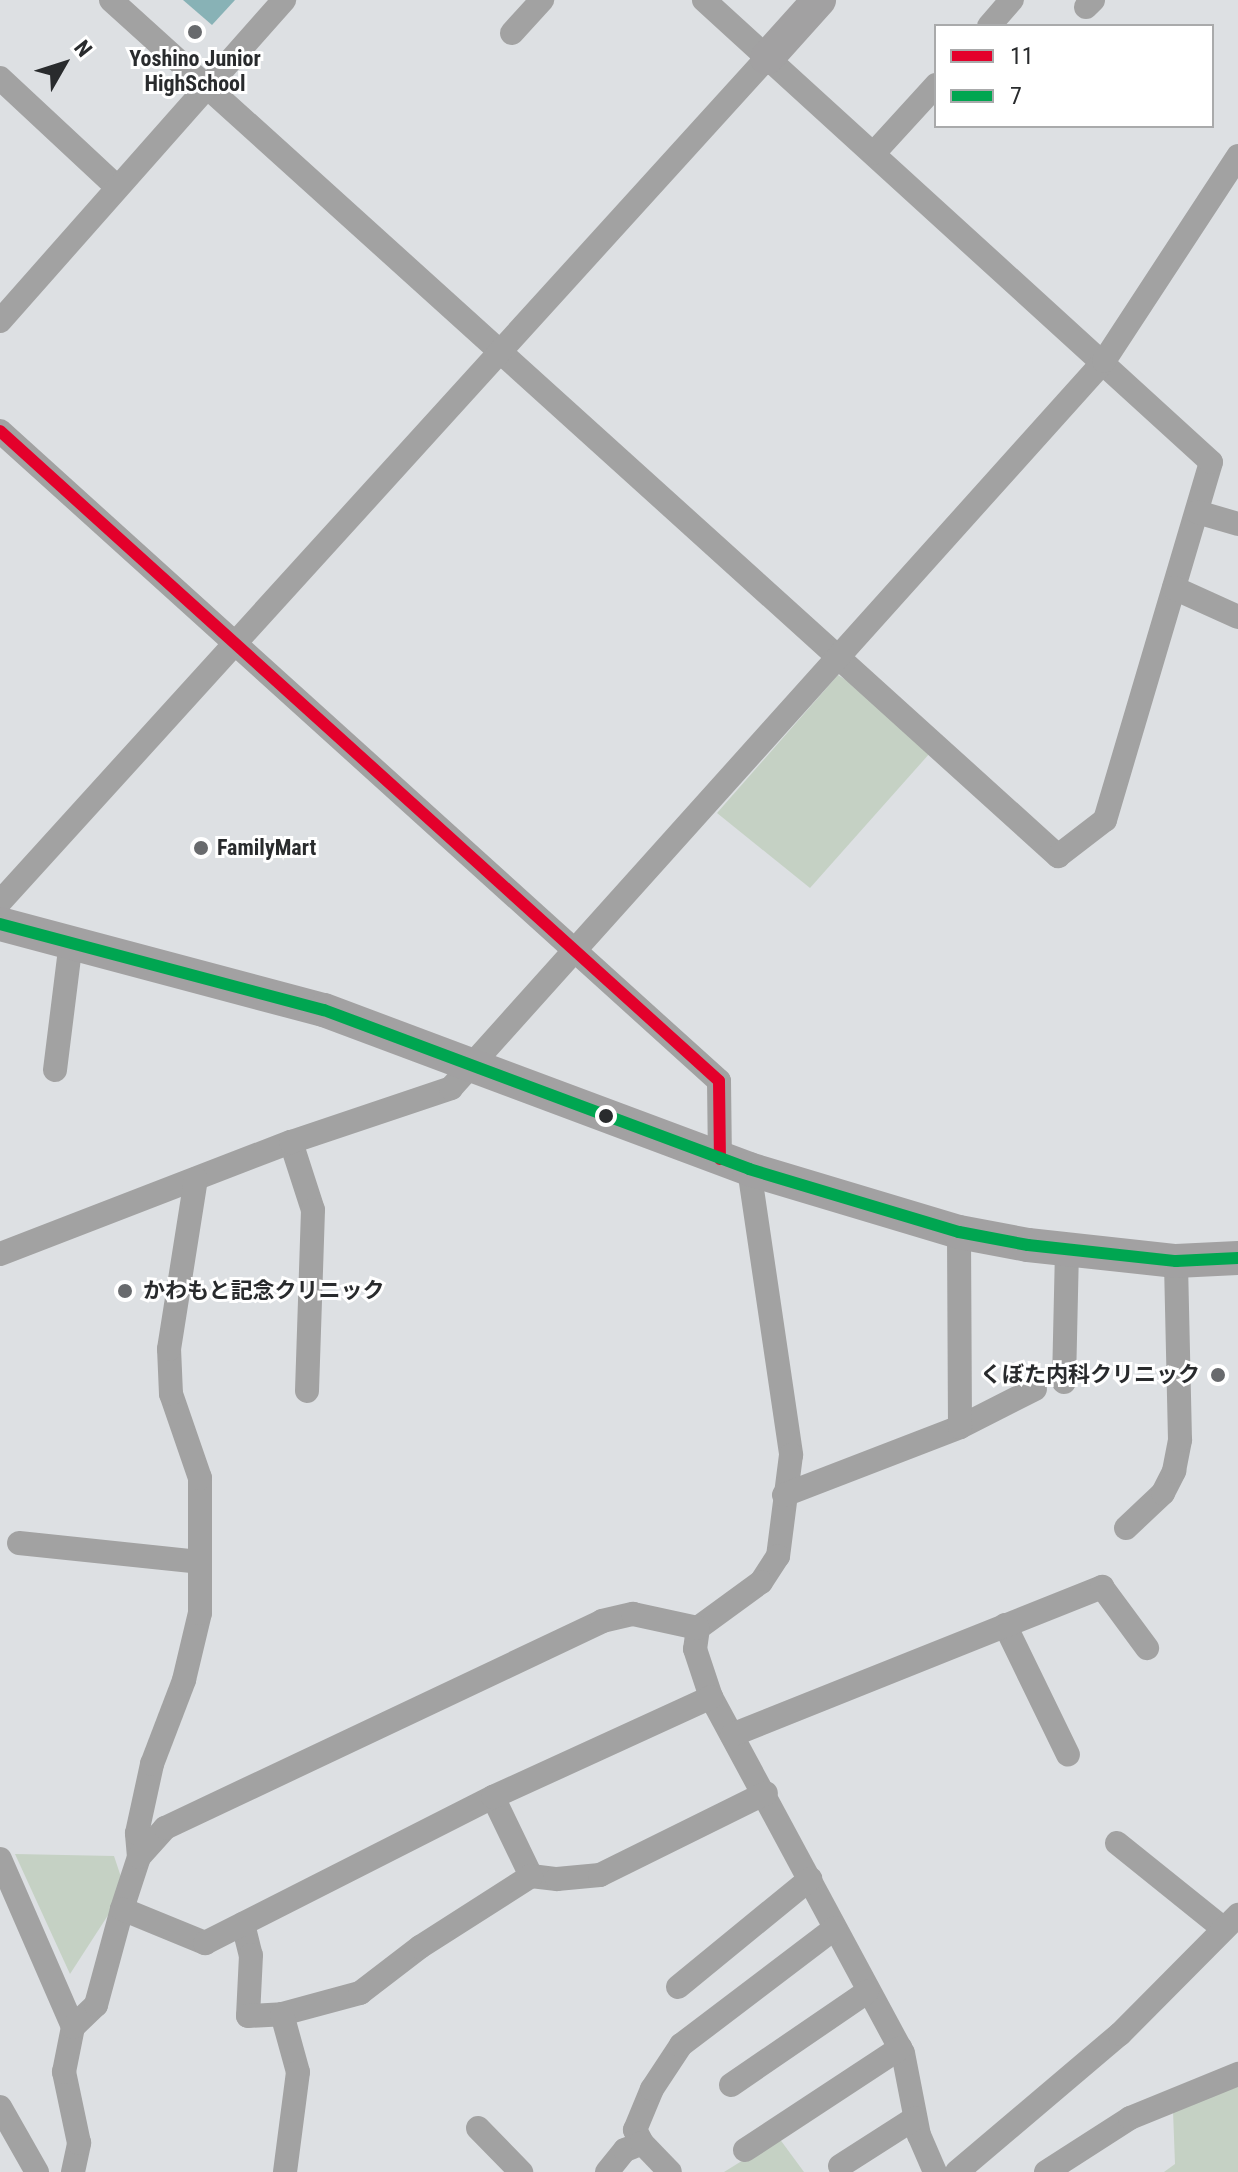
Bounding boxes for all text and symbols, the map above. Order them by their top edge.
marker: Yoshino Junior HighSchool [186,23,204,41]
north arrow [24,24,104,104]
legend [934,24,1214,128]
text: N [69,35,97,62]
text: 11 [1010,42,1034,70]
place label: Yoshino Junior HighSchool [129,45,261,96]
text: 7 [1010,82,1022,110]
place label: FamilyMart [217,835,316,861]
marker: FamilyMart [192,839,210,857]
unlabelled marker [598,1108,614,1124]
place label: かわもと記念クリニック [143,1278,385,1304]
marker: かわもと記念クリニック [114,1280,136,1302]
place label: くぼた内科クリニック [980,1362,1200,1388]
marker: くぼた内科クリニック [1207,1364,1229,1386]

